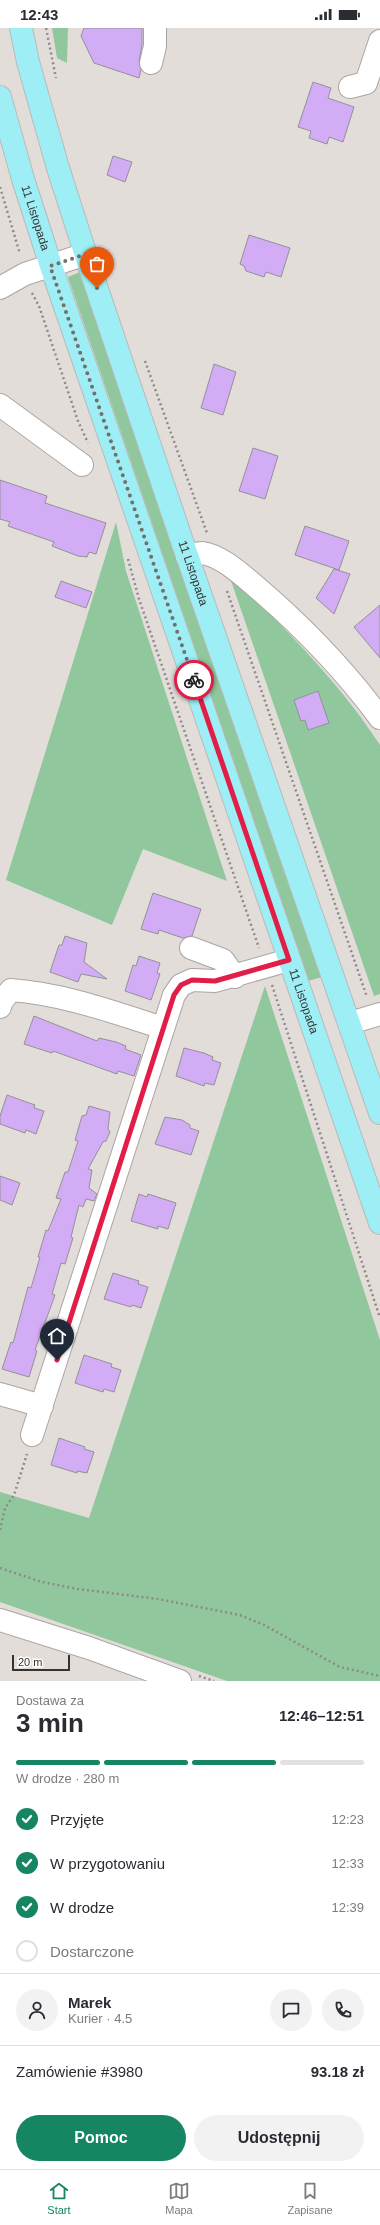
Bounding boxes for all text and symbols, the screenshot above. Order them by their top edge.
text: 12:43 [20,6,58,23]
street label: 11 Listopada [18,183,53,253]
pin [80,247,114,288]
icon: bag [86,253,108,275]
street label: 11 Listopada [175,539,211,608]
courier [174,660,214,700]
icon: bike [183,669,205,691]
street label: 11 Listopada [286,967,322,1036]
pin [40,1319,74,1360]
icon: home [46,1325,68,1347]
scale bar [12,1653,70,1672]
text: 20 m [18,1656,42,1668]
text: Dostawa za [16,1693,84,1708]
text: 12:46–12:51 [279,1707,364,1724]
text: 3 min [16,1708,84,1738]
text: W drodze · 280 m [16,1771,119,1786]
icon: check [16,1808,38,1830]
text: Przyjęte [50,1811,104,1828]
text: 12:23 [331,1812,364,1827]
icon: check [16,1852,38,1874]
text: W przygotowaniu [50,1855,165,1872]
text: 12:33 [331,1856,364,1871]
icon: check [16,1896,38,1918]
text: W drodze [50,1899,114,1916]
text: 12:39 [331,1900,364,1915]
text: Dostarczone [50,1943,134,1960]
button: person [16,1989,58,2031]
button: chat [270,1989,312,2031]
button: phone [322,1989,364,2031]
text: Marek [68,1994,111,2011]
text: Kurier · 4.5 [68,2011,132,2026]
text: Zamówienie #3980 [16,2063,143,2080]
text: 93.18 zł [311,2063,364,2080]
button: Pomoc [16,2115,186,2161]
button: Udostępnij [194,2115,364,2161]
tab: Start [47,2180,71,2216]
tab: Mapa [165,2180,193,2216]
tab: Zapisane [287,2180,333,2216]

